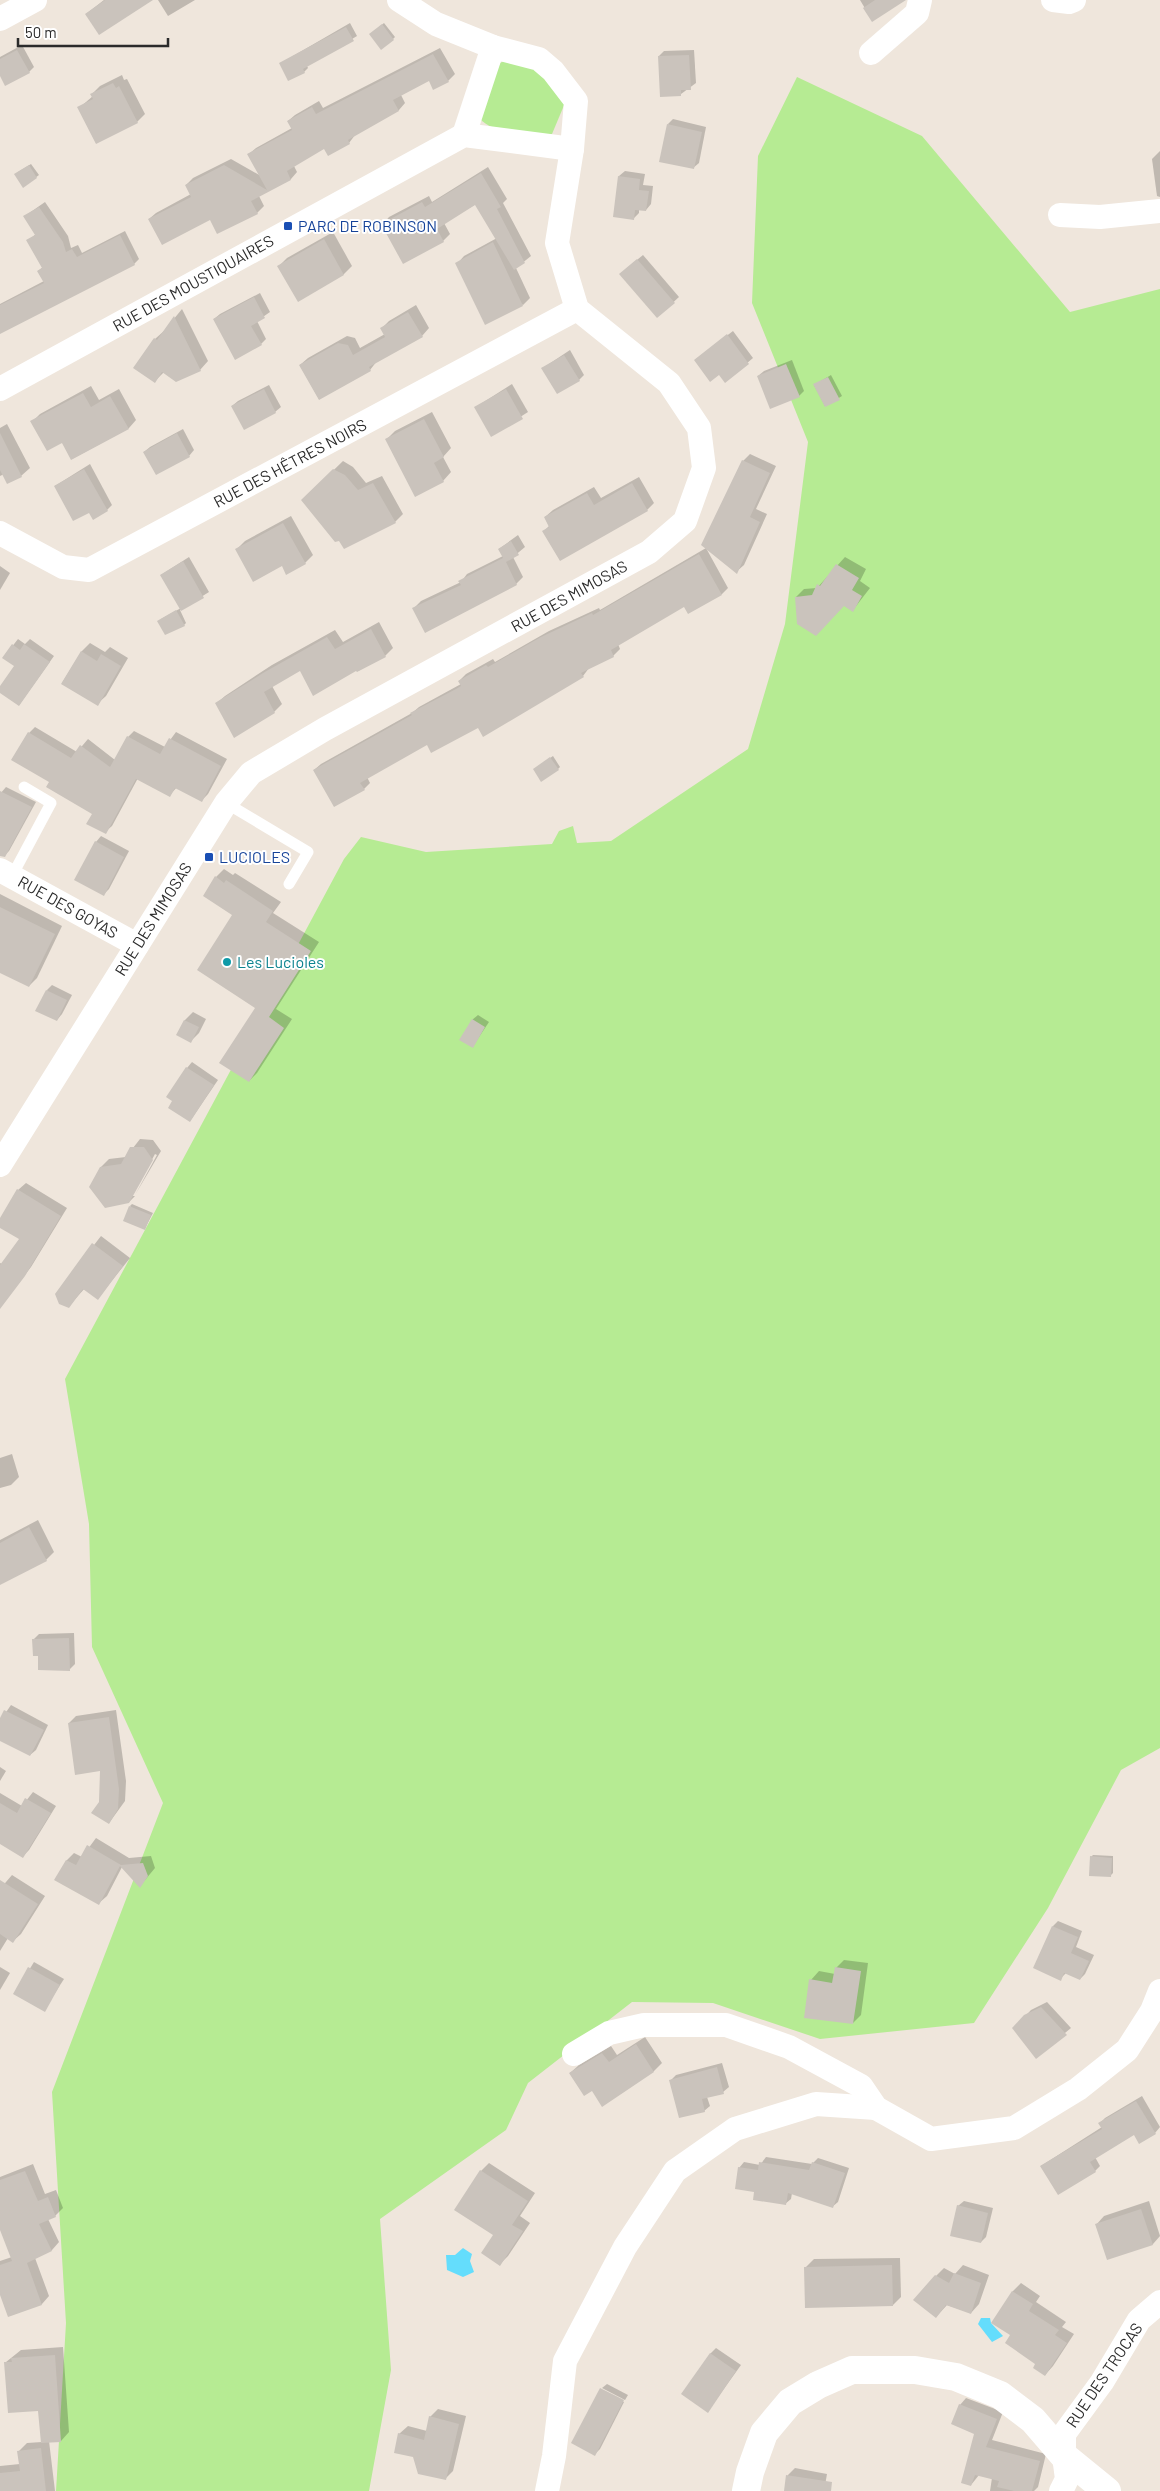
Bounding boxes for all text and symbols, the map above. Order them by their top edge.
scale bar [18,15,168,47]
text: 50 m [25,23,57,41]
place label: PARC DE ROBINSON [298,216,437,235]
marker: PARC DE ROBINSON [282,220,294,232]
street label: RUE DES MOUSTIQUAIRES [109,230,277,335]
street label: RUE DES HÊTRES NOIRS [210,414,369,511]
street label: RUE DES MIMOSAS [507,556,630,635]
place label: LUCIOLES [219,847,290,866]
marker: LUCIOLES [203,851,215,863]
street label: RUE DES MIMOSAS [110,859,195,979]
street label: RUE DES GOYAS [15,871,121,942]
place label: Les Lucioles [237,952,324,971]
marker: Les Lucioles [221,956,233,968]
street label: RUE DES TROCAS [1062,2319,1146,2431]

